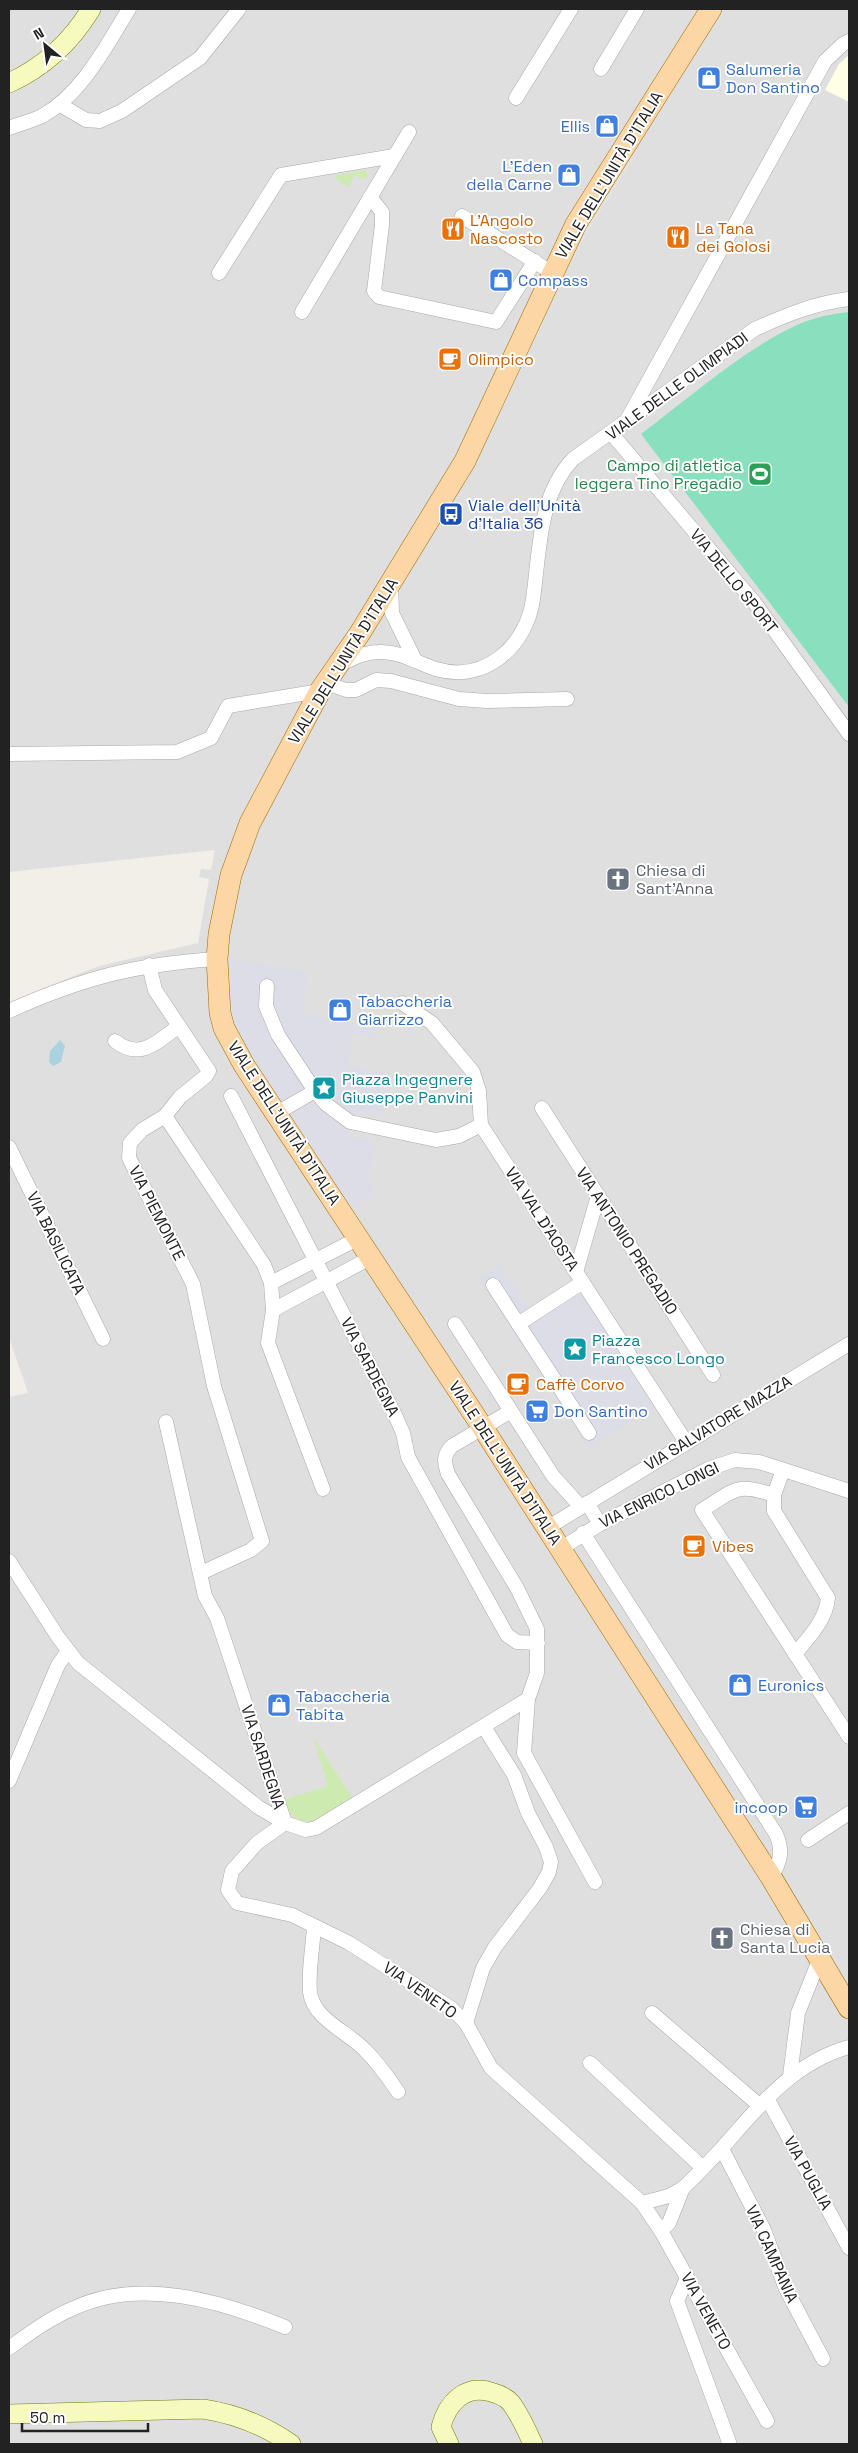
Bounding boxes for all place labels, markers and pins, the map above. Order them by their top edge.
place label: Salumeria Don Santino [726,59,820,98]
shop icon: Salumeria Don Santino [696,65,722,91]
shop icon: Ellis [594,113,620,139]
place label: Ellis [561,116,590,137]
place label: L'Eden della Carne [466,156,552,195]
shop icon: L'Eden della Carne [556,162,582,188]
place label: L'Angolo Nascosto [470,210,543,249]
restaurant icon: L'Angolo Nascosto [440,216,466,242]
place label: La Tana dei Golosi [696,218,770,257]
restaurant icon: La Tana dei Golosi [665,224,691,250]
shop icon: Compass [488,267,514,293]
place label: Compass [518,270,588,291]
cafe icon: Olimpico [437,346,463,372]
place label: Olimpico [468,349,534,370]
place label: Campo di atletica leggera Tino Pregadio [575,455,742,494]
sports icon: Campo di atletica leggera Tino Pregadio [747,461,773,487]
place label: Viale dell'Unità d'Italia 36 [468,495,581,534]
bus stop icon: Viale dell'Unità d'Italia 36 [438,501,464,527]
place label: Chiesa di Sant'Anna [636,860,714,899]
church icon: Chiesa di Sant'Anna [605,866,631,892]
place label: Tabaccheria Giarrizzo [358,991,452,1030]
shop icon: Tabaccheria Giarrizzo [327,997,353,1023]
place label: Piazza Ingegnere Giuseppe Panvini [342,1069,473,1108]
place icon: Piazza Ingegnere Giuseppe Panvini [311,1075,337,1101]
place label: Piazza Francesco Longo [592,1330,725,1369]
place icon: Piazza Francesco Longo [562,1336,588,1362]
cafe icon: Caffè Corvo [505,1371,531,1397]
place label: Caffè Corvo [536,1374,625,1395]
supermarket icon: Don Santino [524,1398,550,1424]
place label: Don Santino [554,1401,648,1422]
cafe icon: Vibes [681,1533,707,1559]
place label: Vibes [712,1536,754,1557]
shop icon: Euronics [727,1672,753,1698]
place label: Euronics [758,1675,824,1696]
place label: Tabaccheria Tabita [296,1686,390,1725]
shop icon: Tabaccheria Tabita [266,1692,292,1718]
supermarket icon: incoop [793,1794,819,1820]
place label: incoop [735,1797,788,1818]
place label: Chiesa di Santa Lucia [740,1919,830,1958]
church icon: Chiesa di Santa Lucia [709,1925,735,1951]

